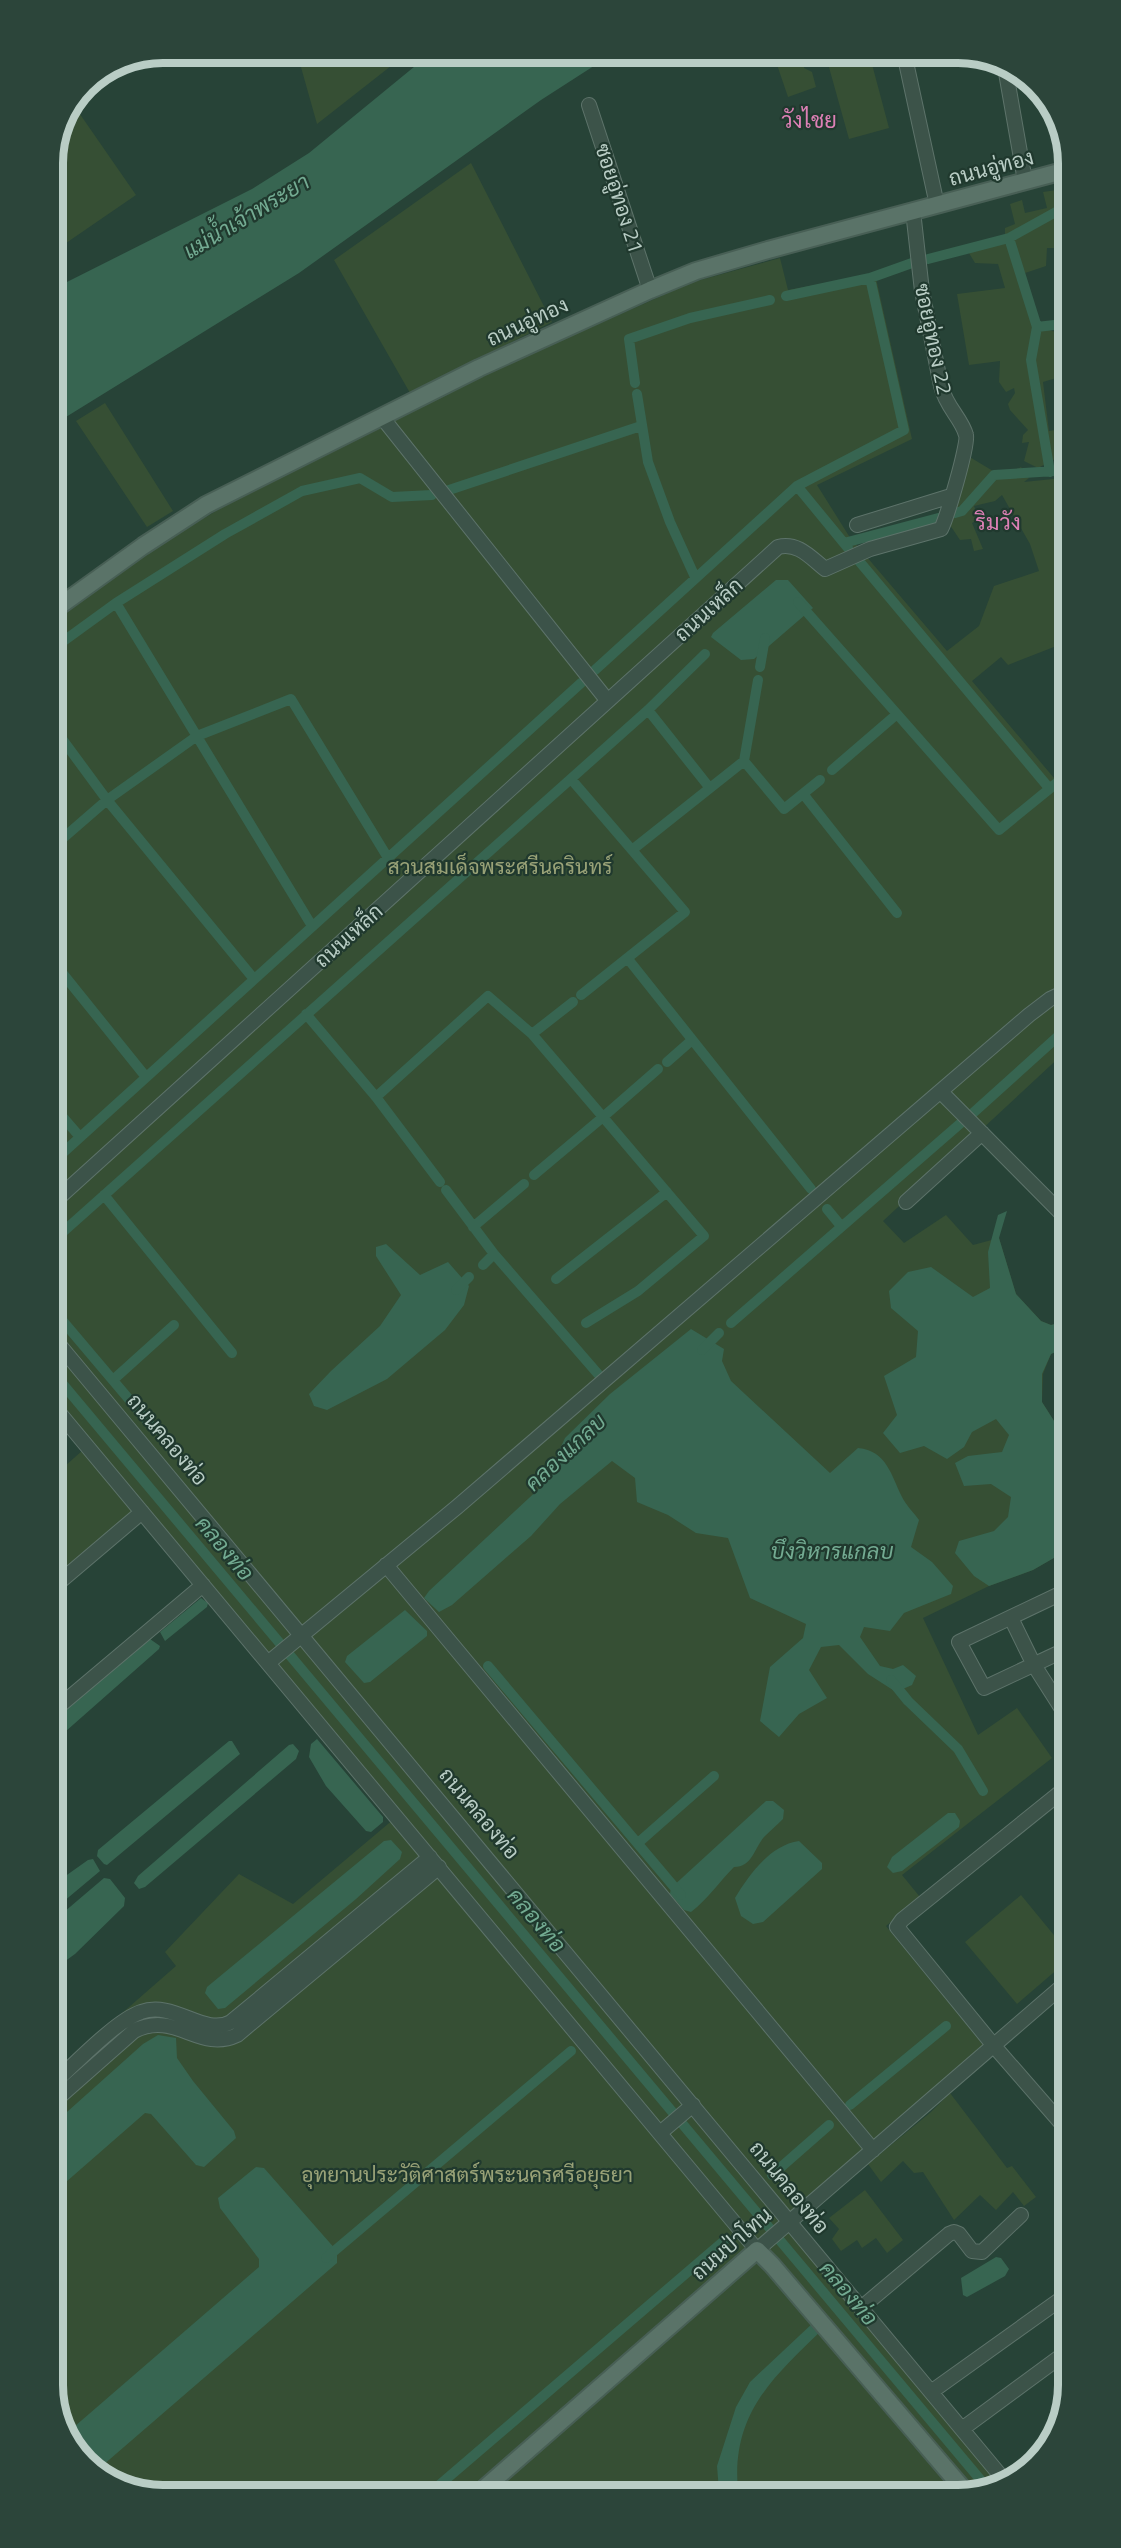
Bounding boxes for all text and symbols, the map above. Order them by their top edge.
district label: วังไชย [781,103,837,137]
street label: ซอยอู่ทอง 21 [587,139,653,257]
street label: ถนนอู่ทอง [945,140,1037,194]
water label: แม่น้ำเจ้าพระยา [175,163,316,267]
street label: ซอยอู่ทอง 22 [907,280,961,398]
street label: ถนนอู่ทอง [481,288,573,354]
district label: ริมวัง [974,505,1021,539]
street label: ถนนเหล็ก [666,569,750,649]
park label: สวนสมเด็จพระศรีนครินทร์ [388,850,612,882]
street label: ถนนเหล็ก [306,895,390,975]
street label: ถนนคลองท่อ [120,1386,216,1492]
water label: คลองแกลบ [516,1405,614,1499]
water label: คลองท่อ [187,1508,263,1588]
water label: บึงวิหารแกลบ [770,1534,894,1568]
street label: ถนนคลองท่อ [432,1760,528,1866]
water label: คลองท่อ [499,1880,575,1960]
street label: ถนนคลองท่อ [742,2133,838,2241]
park label: อุทยานประวัติศาสตร์พระนครศรีอยุธยา [301,2158,633,2190]
street label: ถนนป่าโทน [684,2199,778,2287]
water label: คลองท่อ [811,2253,887,2333]

